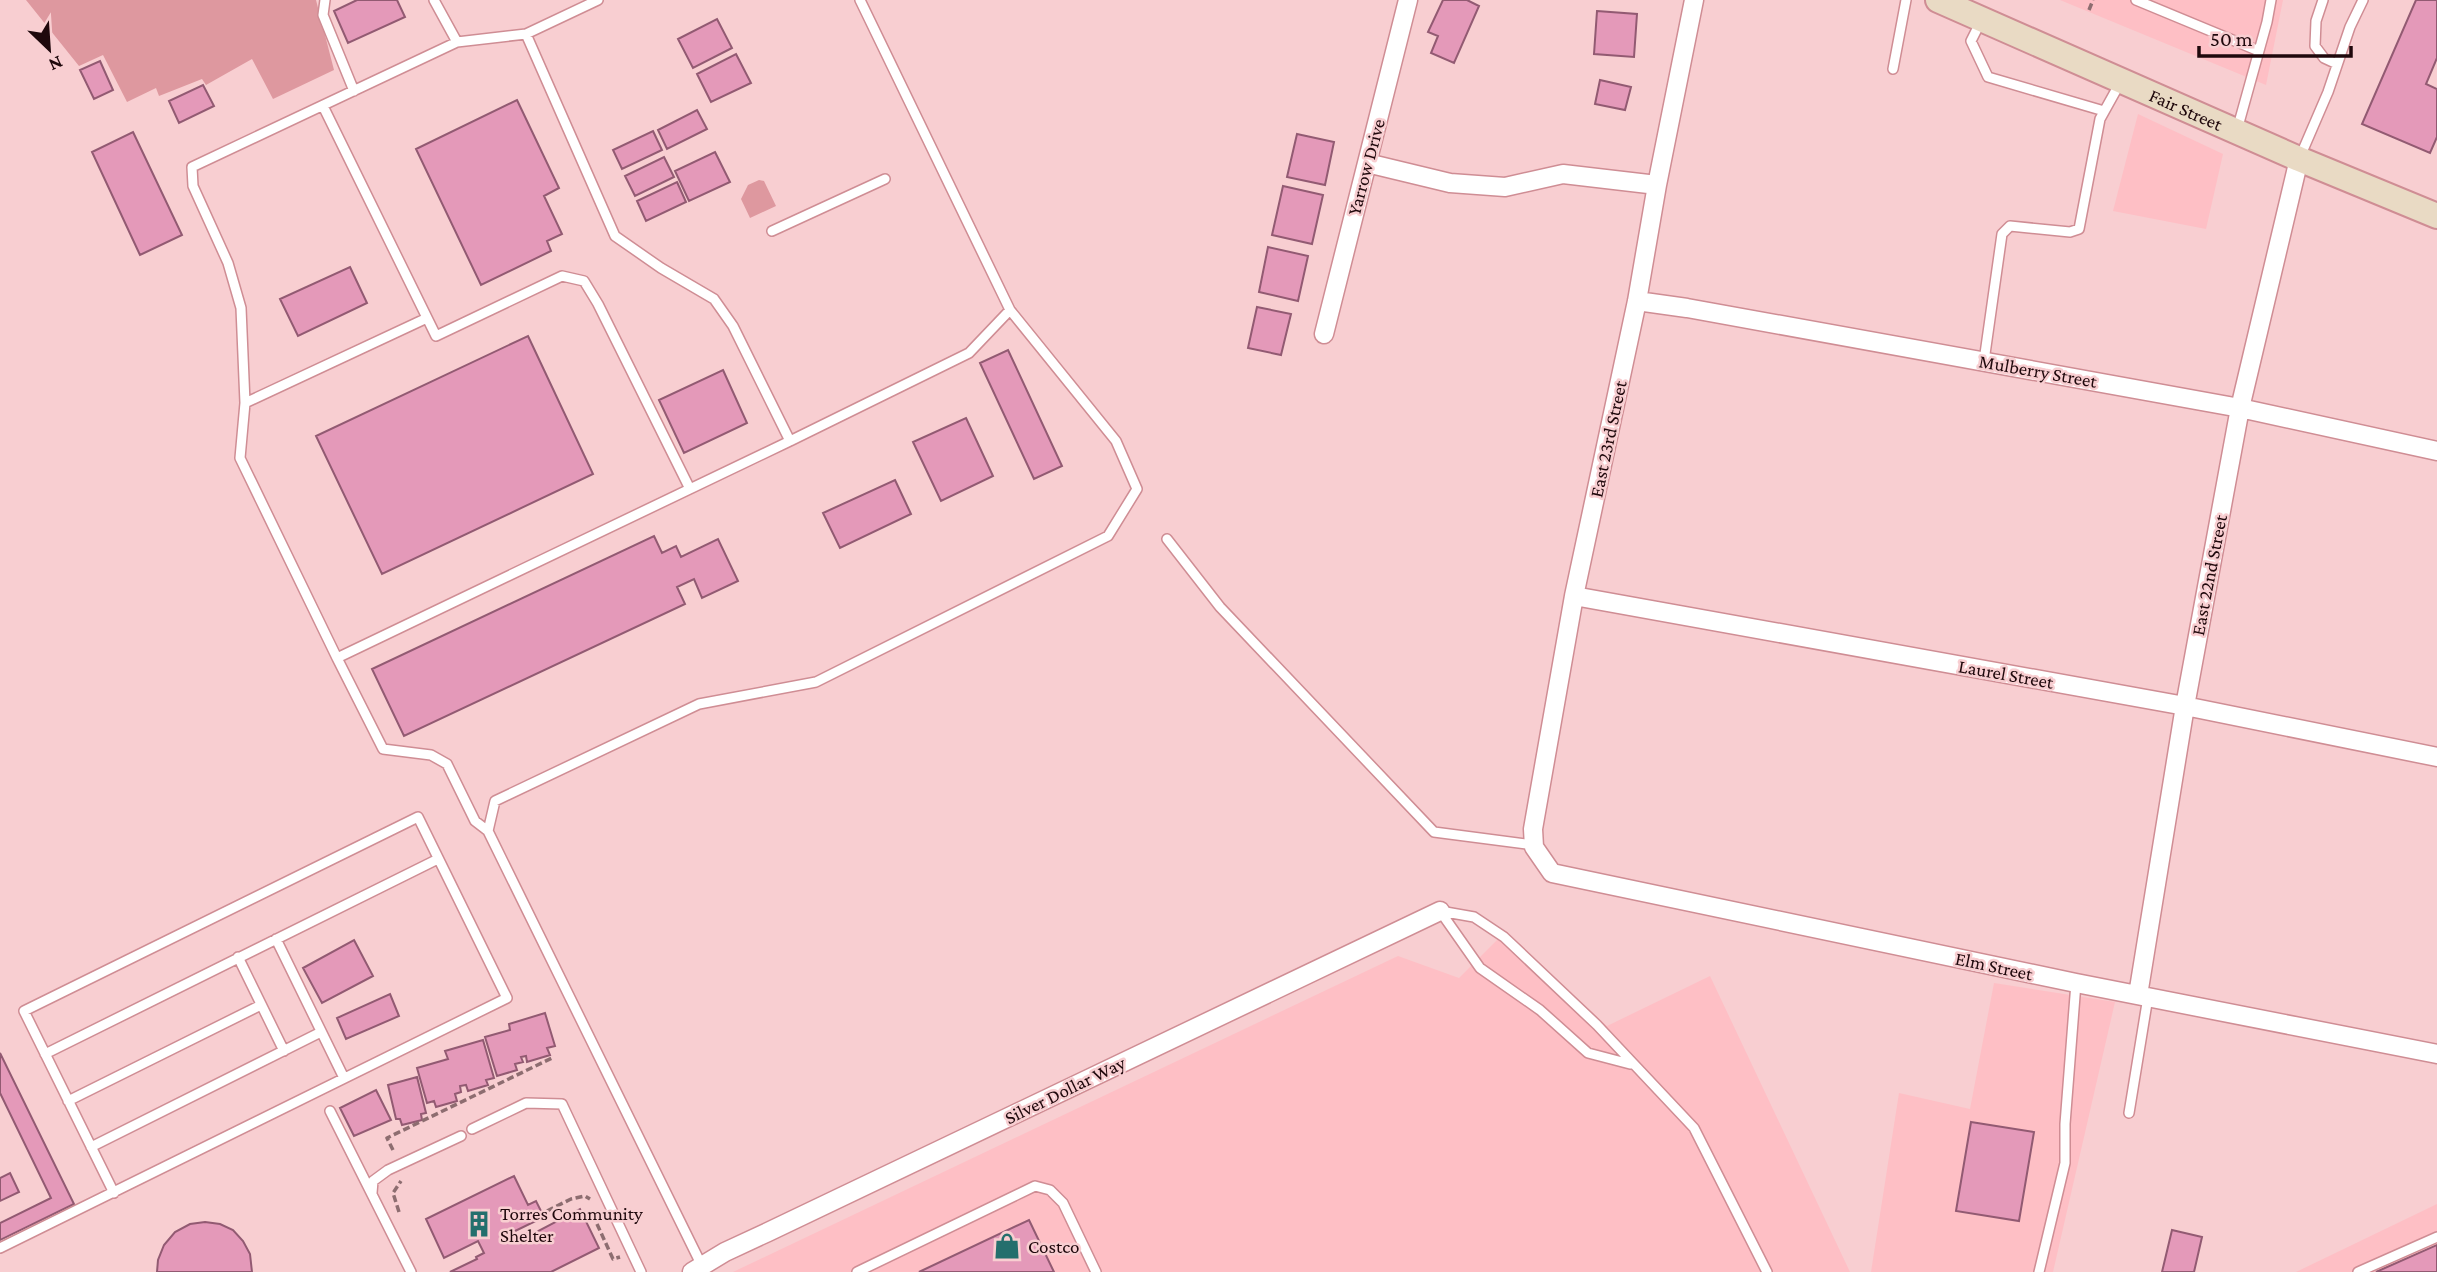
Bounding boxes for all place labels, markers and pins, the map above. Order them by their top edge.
place label: Torres Community Shelter [500,1203,643,1246]
building icon: Torres Community Shelter [464,1209,494,1239]
shop icon: Costco [992,1231,1022,1261]
place label: Costco [1028,1236,1079,1257]

